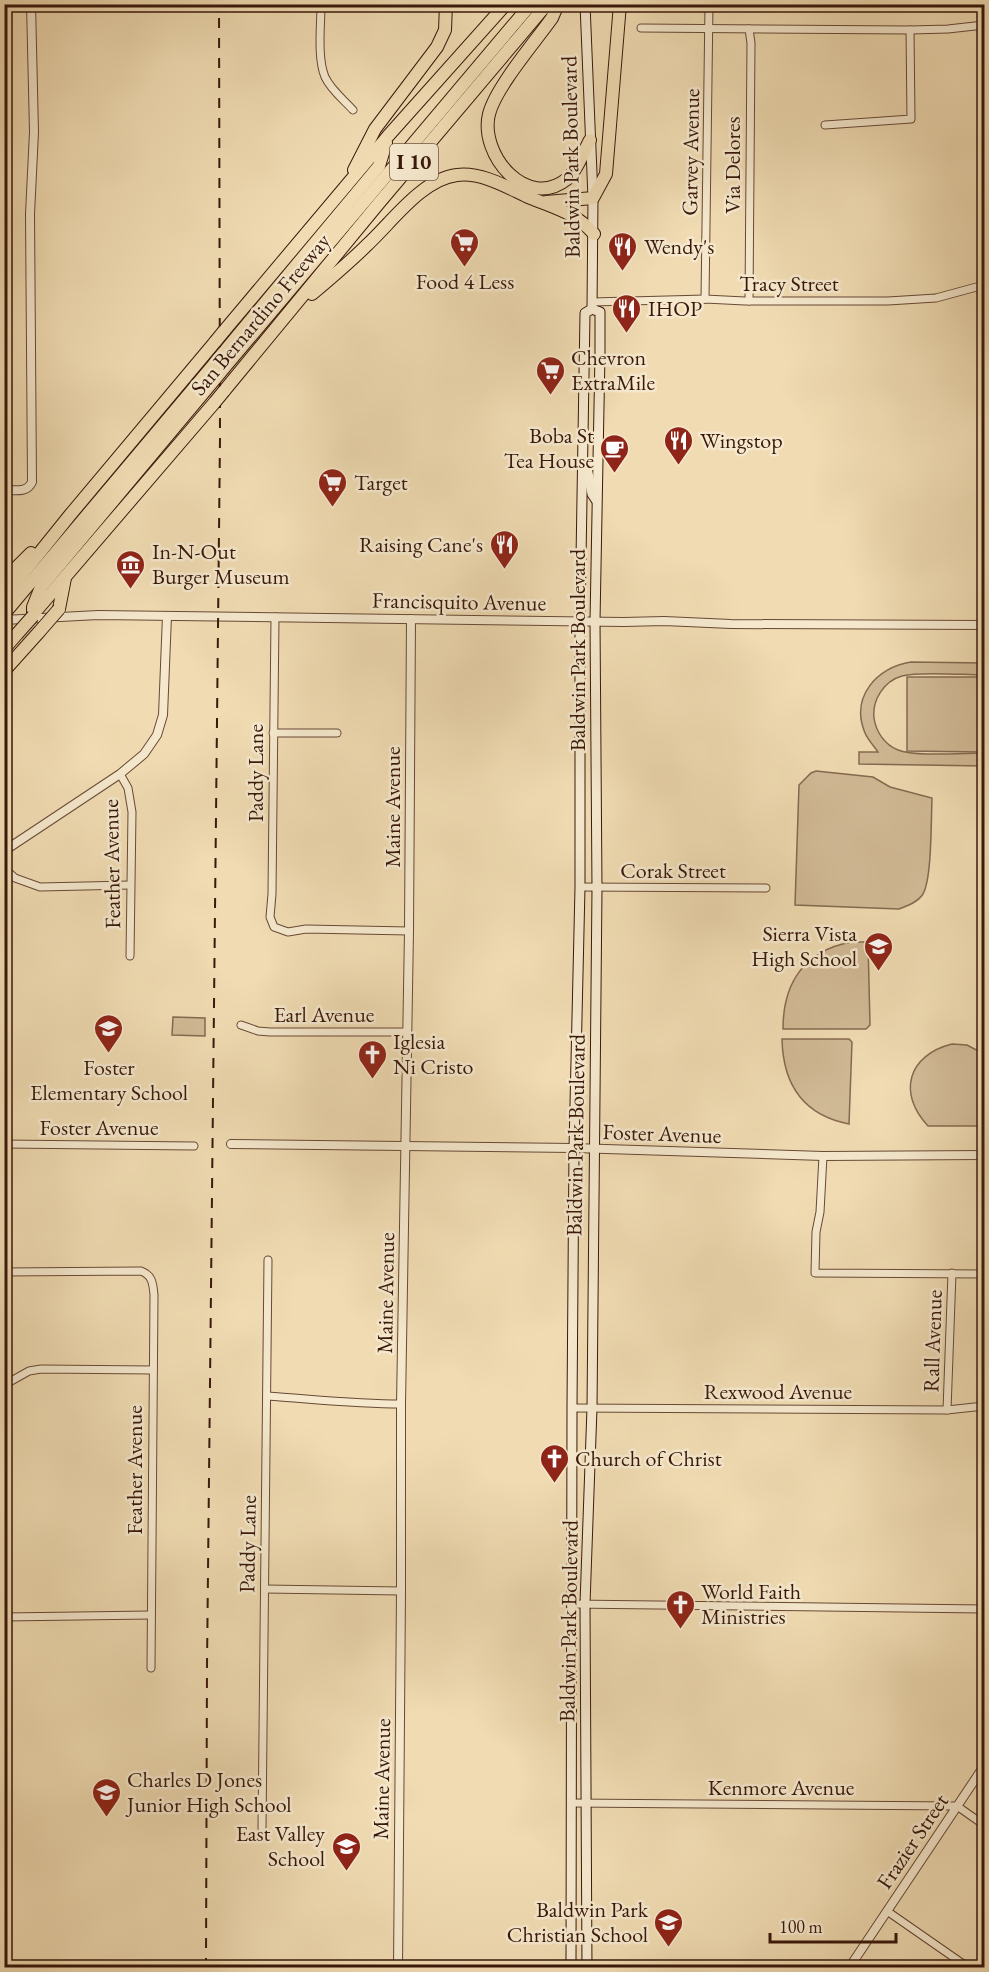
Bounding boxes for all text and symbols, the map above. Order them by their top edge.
street label: Baldwin Park Boulevard [554,55,587,258]
street label: Garvey Avenue [675,88,706,216]
street label: Via Delores [718,116,747,214]
road number: I 10 [390,144,438,180]
supermarket icon: Food 4 Less [449,226,481,268]
street label: San Bernardino Freeway [184,227,337,402]
restaurant icon: Wendy's [607,230,639,272]
place label: Wendy's [644,232,714,261]
place label: Food 4 Less [416,267,514,296]
street label: Tracy Street [739,269,839,298]
restaurant icon: IHOP [611,292,643,334]
place label: IHOP [648,294,702,323]
place label: Chevron ExtraMile [571,343,655,397]
supermarket icon: Chevron ExtraMile [534,354,566,396]
place label: Boba St Tea House [504,421,594,475]
restaurant icon: Wingstop [663,424,695,466]
place label: Wingstop [700,426,783,455]
cafe icon: Boba St Tea House [599,432,631,474]
supermarket icon: Target [317,466,349,508]
place label: Target [354,468,408,497]
restaurant icon: Raising Cane's [488,528,520,570]
place label: Raising Cane's [359,530,483,559]
place label: In-N-Out Burger Museum [152,537,290,591]
museum icon: In-N-Out Burger Museum [115,548,147,590]
street label: Baldwin Park Boulevard [563,548,592,751]
street label: Francisquito Avenue [372,585,547,618]
street label: Paddy Lane [241,724,270,822]
street label: Maine Avenue [378,746,407,868]
street label: Feather Avenue [96,798,127,929]
street label: Corak Street [620,856,726,885]
place label: Sierra Vista High School [751,919,857,973]
school or university icon: Sierra Vista High School [862,930,894,972]
street label: Earl Avenue [274,1000,375,1029]
school or university icon: Foster Elementary School [93,1012,125,1054]
place label: Iglesia Ni Cristo [393,1027,474,1081]
street label: Baldwin Park Boulevard [559,1033,592,1236]
church icon: Iglesia Ni Cristo [356,1038,388,1080]
place label: Foster Elementary School [30,1053,188,1107]
street label: Foster Avenue [40,1113,159,1142]
street label: Foster Avenue [602,1117,722,1150]
street label: Maine Avenue [370,1232,401,1354]
street label: Rall Avenue [916,1289,949,1393]
street label: Rexwood Avenue [704,1377,853,1406]
street label: Feather Avenue [120,1405,149,1535]
church icon: Church of Christ [538,1442,570,1484]
place label: Church of Christ [575,1444,722,1473]
street label: Paddy Lane [232,1494,263,1593]
street label: Baldwin Park Boulevard [552,1519,585,1722]
place label: World Faith Ministries [701,1577,801,1631]
church icon: World Faith Ministries [664,1588,696,1630]
street label: Maine Avenue [366,1718,397,1840]
place label: Charles D Jones Junior High School [125,1765,291,1819]
street label: Kenmore Avenue [708,1773,855,1802]
school or university icon: Charles D Jones Junior High School [90,1776,122,1818]
street label: Frazier Street [870,1788,955,1895]
place label: East Valley School [236,1819,325,1873]
school or university icon: East Valley School [330,1830,362,1872]
place label: Baldwin Park Christian School [507,1895,649,1949]
school or university icon: Baldwin Park Christian School [653,1906,685,1948]
scale bar [770,1906,896,1944]
text: 100 m [779,1915,823,1938]

